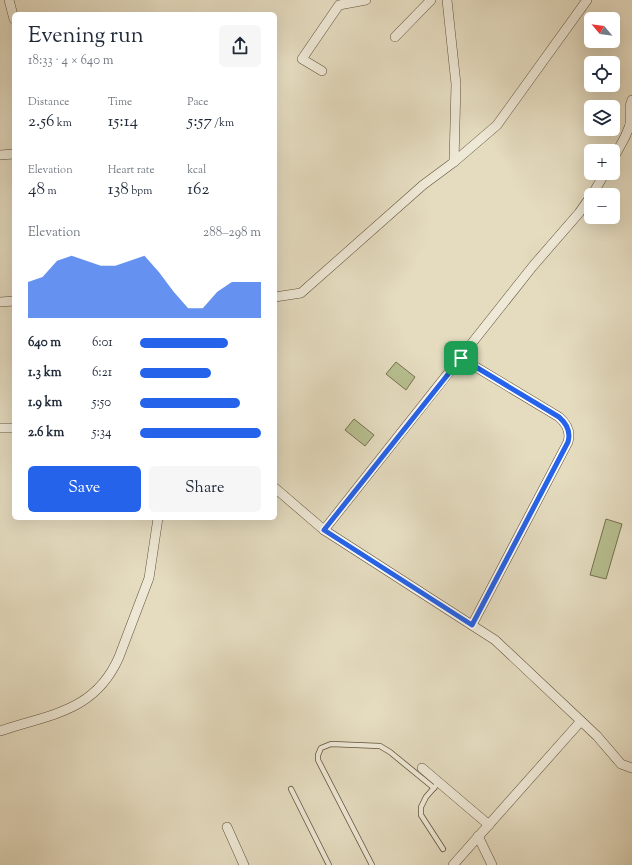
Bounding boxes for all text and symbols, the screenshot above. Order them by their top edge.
north arrow [584,12,620,48]
map controls [584,12,620,224]
text: Evening run [28,21,144,53]
button: share [219,25,261,67]
text: 18:33 · 4 × 640 m [28,52,114,70]
button: locate [584,56,620,92]
text: Distance [28,94,69,110]
text: Time [108,94,132,110]
text: Pace [187,94,208,110]
button: layers [584,100,620,136]
text: 2.56 [28,110,55,134]
text: 15:14 [108,110,138,134]
text: 5:57 [187,110,212,134]
text: km [55,115,72,131]
text: /km [212,115,234,131]
button: + [584,144,620,180]
text: Elevation [28,162,73,178]
text: Heart rate [108,162,155,178]
text: kcal [187,162,206,178]
text: 48 [28,178,45,202]
text: 138 [108,178,129,202]
text: 162 [187,178,209,202]
text: m [45,183,57,199]
text: bpm [129,183,152,199]
button: − [584,188,620,224]
text: Elevation [28,224,81,242]
text: 288–298 m [203,224,261,242]
text: 640 m [28,334,61,352]
text: 6:01 [92,334,113,352]
pin [444,341,478,375]
icon: arrive [450,347,472,369]
text: 1.3 km [28,364,62,382]
text: 6:21 [92,364,112,382]
text: 1.9 km [28,394,62,412]
text: 5:50 [92,394,111,412]
text: 2.6 km [28,424,64,442]
text: 5:34 [92,424,112,442]
button: Save [28,466,141,512]
button: Share [149,466,261,512]

